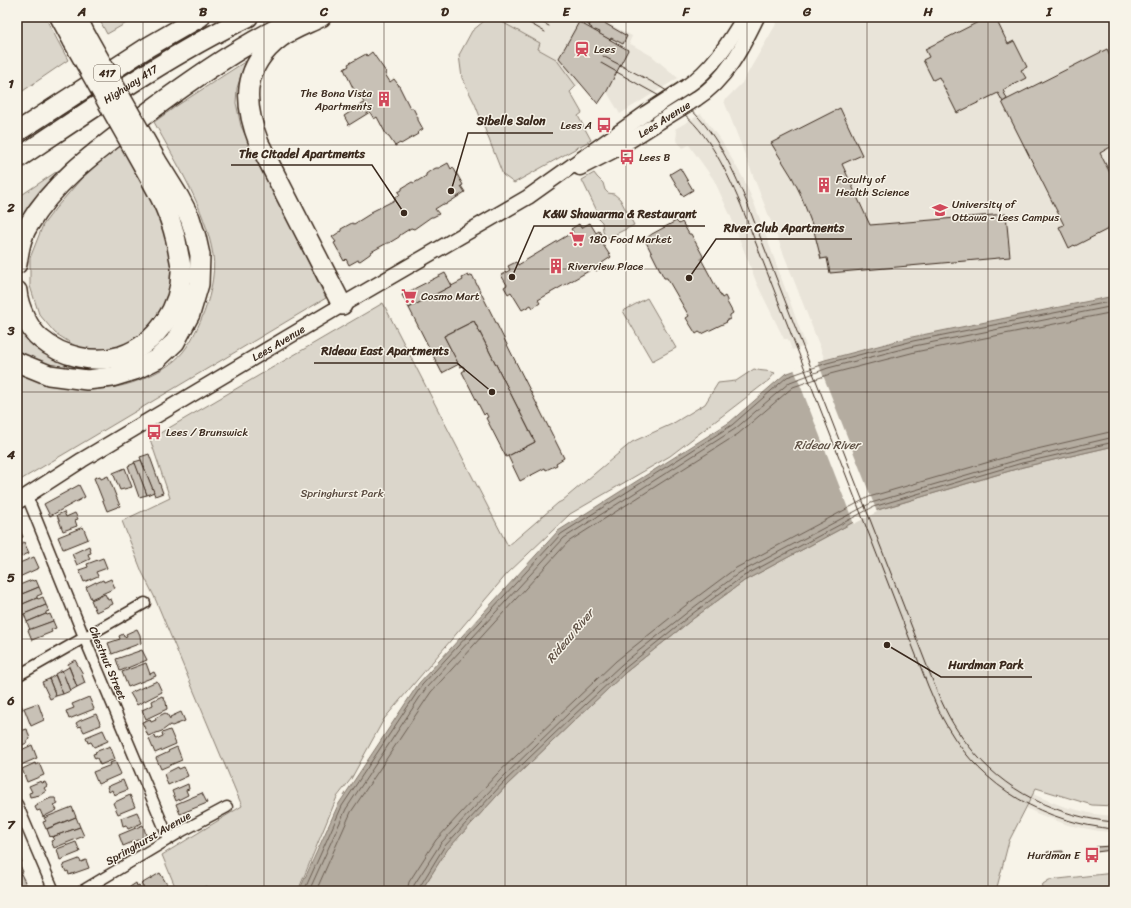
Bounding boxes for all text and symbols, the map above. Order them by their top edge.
text: A [77,0,86,23]
text: B [199,0,208,23]
text: C [319,0,329,23]
text: D [441,0,449,23]
text: E [562,0,571,23]
text: F [681,0,690,23]
text: G [802,0,812,23]
text: H [922,0,933,23]
text: I [1045,0,1053,23]
station icon: Lees [573,40,591,58]
place label: Lees [594,40,616,59]
street label: Highway 417 [99,59,162,109]
road number: 417 [94,65,120,81]
text: 1 [8,72,14,95]
place label: The Bona Vista Apartments [300,84,373,116]
building icon: The Bona Vista Apartments [375,90,393,108]
street label: Lees Avenue [634,95,695,143]
callout: Sibelle Salon [468,109,553,133]
text: Sibelle Salon [476,110,546,132]
place label: Lees A [560,116,592,135]
bus stop icon: Lees A [595,116,613,134]
callout: The Citadel Apartments [231,141,372,165]
text: The Citadel Apartments [239,143,365,165]
bus stop icon: Lees B [618,148,636,166]
place label: Lees B [639,148,670,167]
place label: Faculty of Health Science [836,170,910,202]
building icon: Faculty of Health Science [815,176,833,194]
place label: University of Ottawa - Lees Campus [952,195,1060,227]
text: 2 [6,196,15,219]
school or university icon: University of Ottawa - Lees Campus [931,201,949,219]
callout: K&W Shawarma & Restaurant [534,202,705,226]
text: K&W Shawarma & Restaurant [542,203,698,225]
callout: River Club Apartments [716,215,852,239]
text: River Club Apartments [723,217,845,239]
supermarket icon: 180 Food Market [568,230,586,248]
place label: 180 Food Market [589,230,672,249]
building icon: Riverview Place [547,257,565,275]
place label: Riverview Place [568,257,644,276]
supermarket icon: Cosmo Mart [400,287,418,305]
place label: Cosmo Mart [421,287,480,306]
text: 3 [6,319,15,342]
street label: Lees Avenue [248,320,309,367]
callout: Rideau East Apartments [314,339,457,363]
text: Rideau East Apartments [320,340,450,362]
bus stop icon: Lees / Brunswick [145,423,163,441]
place label: Lees / Brunswick [166,423,249,442]
water label: Rideau River [794,434,862,456]
text: 4 [6,443,16,466]
park label: Springhurst Park [300,484,384,503]
text: 5 [7,566,15,589]
water label: Rideau River [541,602,601,668]
street label: Chestnut Street [83,623,132,703]
callout: Hurdman Park [941,653,1032,677]
text: Hurdman Park [947,654,1024,676]
text: 6 [6,689,15,712]
street label: Springhurst Avenue [102,806,195,871]
text: 7 [7,813,16,836]
place label: Hurdman E [1027,846,1081,865]
bus stop icon: Hurdman E [1083,846,1101,864]

